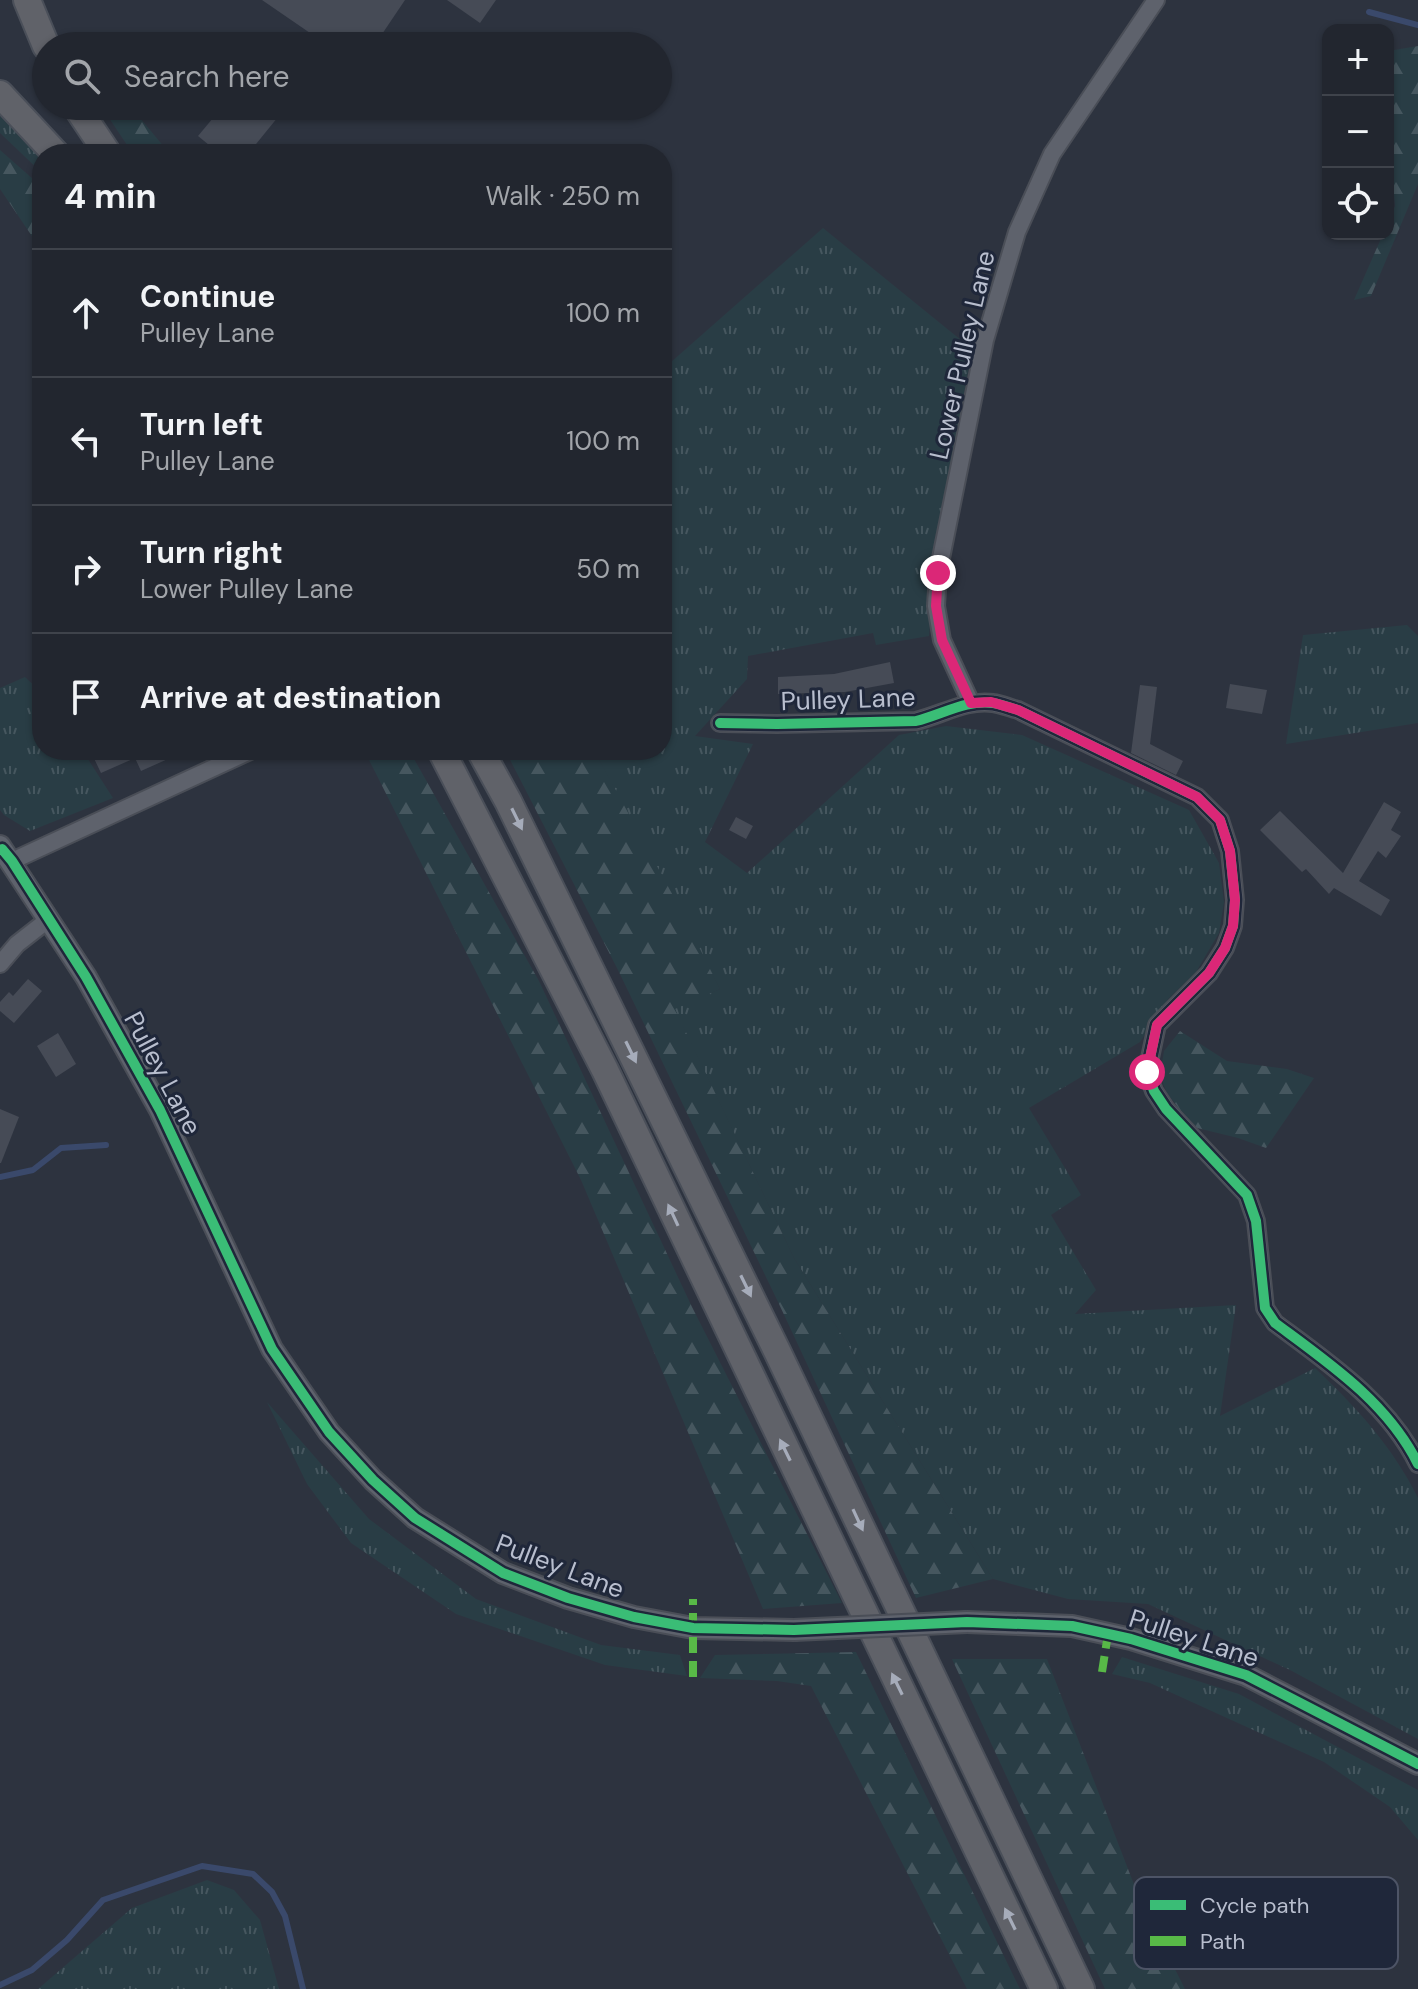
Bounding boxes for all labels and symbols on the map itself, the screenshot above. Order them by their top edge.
street label: Lower Pulley Lane [921,247,1003,463]
route end [920,555,956,591]
street label: Pulley Lane [780,680,916,718]
one-way arrow [510,807,524,830]
street label: Pulley Lane [116,1006,210,1140]
one-way arrow [624,1041,638,1064]
route start [1129,1054,1165,1090]
one-way arrow [666,1203,680,1227]
one-way arrow [739,1274,752,1297]
one-way arrow [778,1438,792,1461]
one-way arrow [851,1508,865,1532]
street label: Pulley Lane [491,1526,629,1606]
street label: Pulley Lane [1125,1601,1263,1675]
one-way arrow [890,1673,904,1696]
legend [1134,1877,1398,1969]
text: Cycle path [1200,1891,1310,1920]
one-way arrow [1003,1907,1017,1930]
text: Path [1200,1927,1245,1956]

